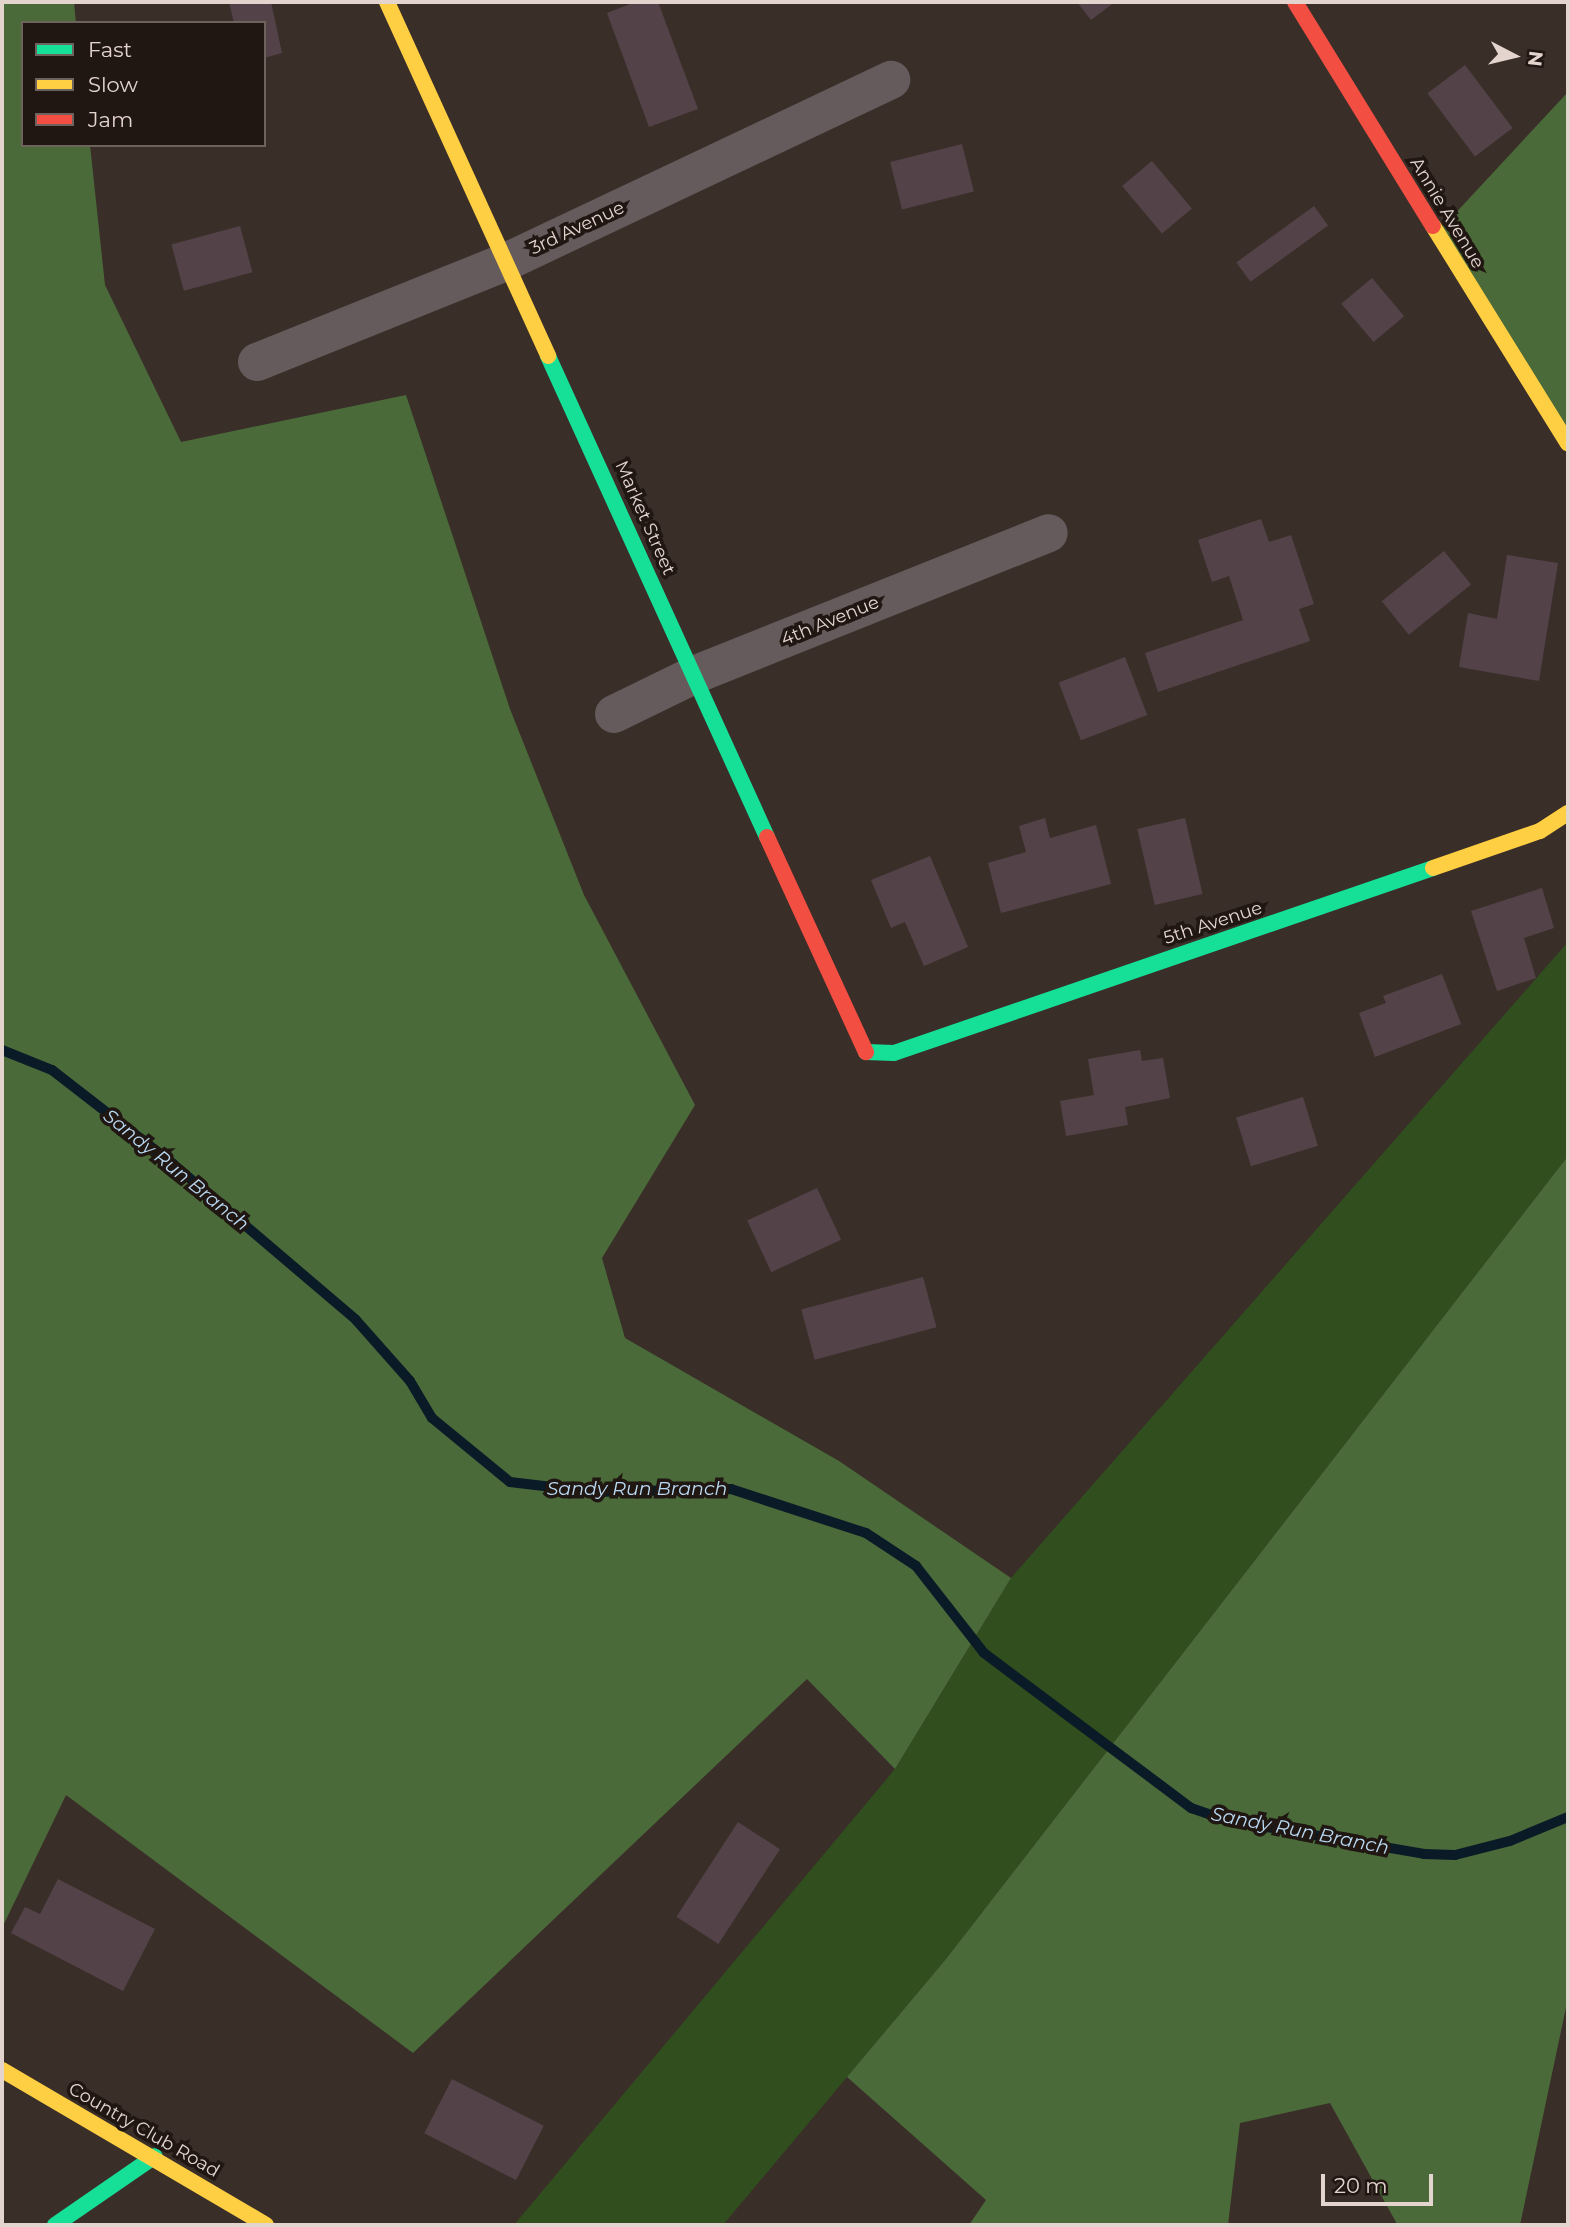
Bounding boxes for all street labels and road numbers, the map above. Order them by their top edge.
street label: Annie Avenue [1405,154,1489,272]
street label: 3rd Avenue [526,197,628,259]
street label: Market Street [610,458,680,578]
street label: 4th Avenue [778,592,882,650]
street label: 5th Avenue [1161,897,1265,949]
street label: Country Club Road [65,2078,223,2182]

